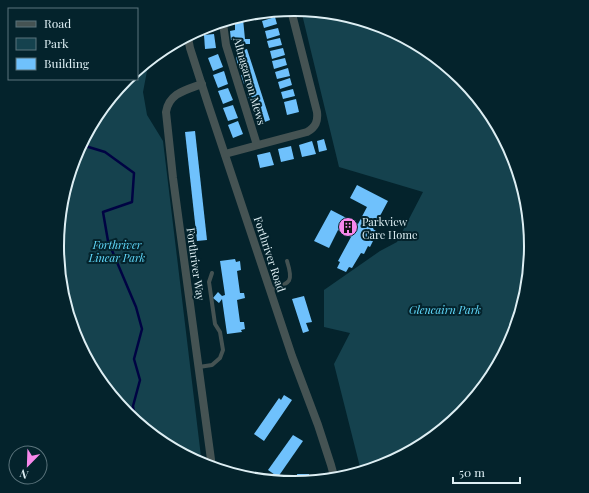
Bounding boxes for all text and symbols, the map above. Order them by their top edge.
legend [8,8,138,80]
text: Road [44,15,71,31]
text: Park [44,35,69,51]
street label: Altnagarron Mews [230,35,270,127]
text: Building [44,55,90,71]
street label: Forthriver Road [251,214,289,294]
place label: Parkview Care Home [362,214,418,242]
building icon: Parkview Care Home [337,216,359,238]
street label: Forthriver Way [183,226,209,302]
park label: Forthriver Linear Park [88,237,146,265]
park label: Glencairn Park [409,302,481,317]
north arrow [8,445,48,485]
scale bar [453,459,520,485]
text: 50 m [459,464,485,480]
text: N [17,466,30,483]

